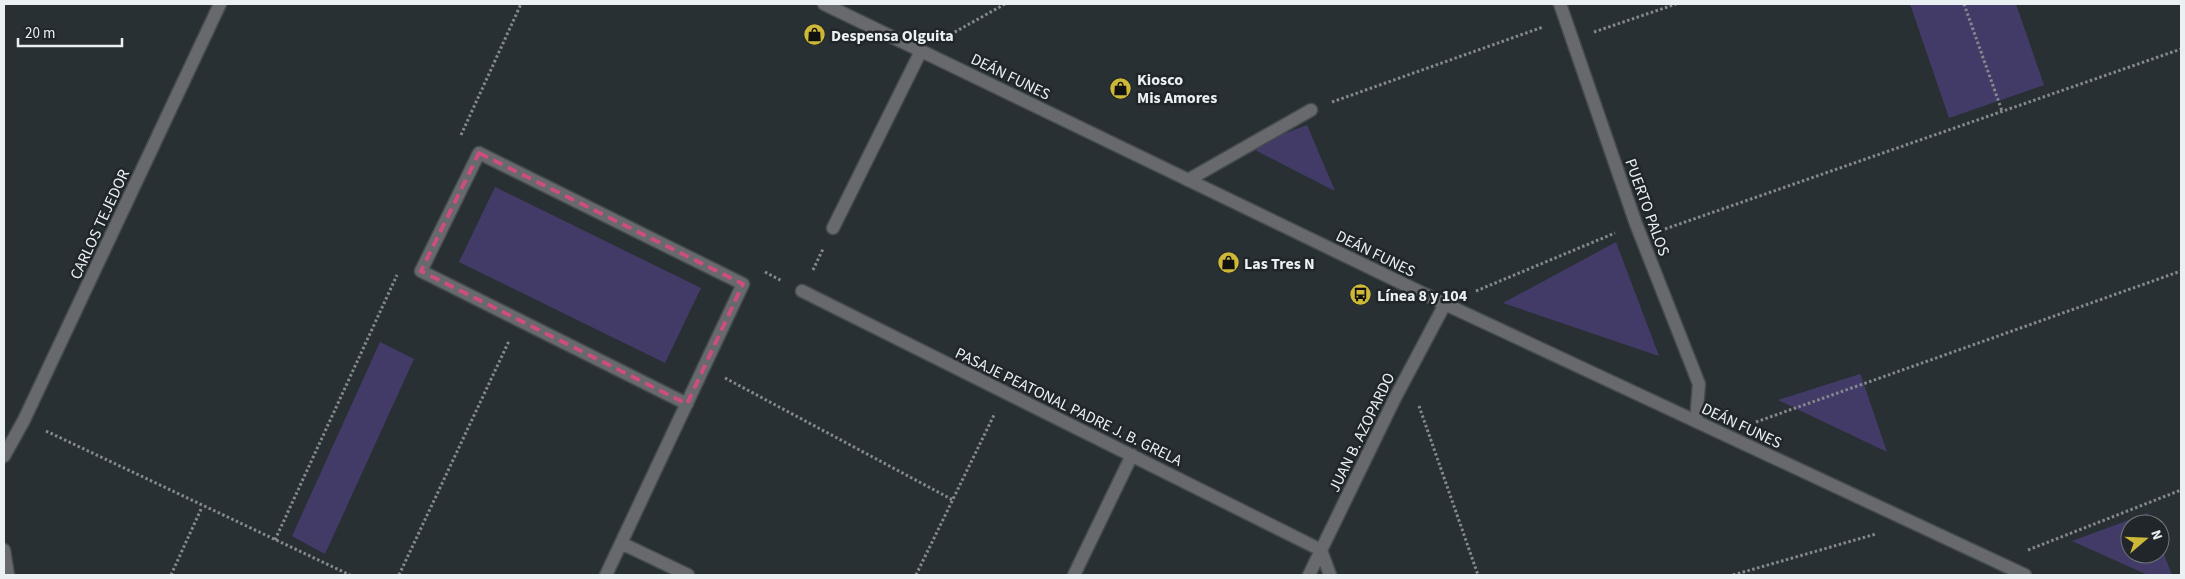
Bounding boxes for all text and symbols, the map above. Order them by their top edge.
scale bar [18,15,121,47]
text: 20 m [25,23,55,44]
shop icon: Despensa Olguita [803,23,827,47]
place label: Despensa Olguita [831,25,954,47]
street label: DEÁN FUNES [967,48,1054,106]
place label: Kiosco Mis Amores [1137,69,1217,109]
shop icon: Kiosco Mis Amores [1109,76,1133,100]
street label: PUERTO PALOS [1619,156,1675,259]
street label: CARLOS TEJEDOR [65,166,135,283]
street label: DEÁN FUNES [1332,225,1419,283]
shop icon: Las Tres N [1216,251,1240,275]
place label: Las Tres N [1244,253,1315,275]
bus stop icon: Línea 8 y 104 [1349,283,1373,307]
place label: Línea 8 y 104 [1377,285,1468,307]
street label: PASAJE PEATONAL PADRE J. B. GRELA [951,342,1186,472]
street label: JUAN B. AZOPARDO [1323,369,1400,496]
street label: DEÁN FUNES [1698,398,1785,454]
north arrow [2120,514,2170,564]
text: N [2145,527,2167,543]

